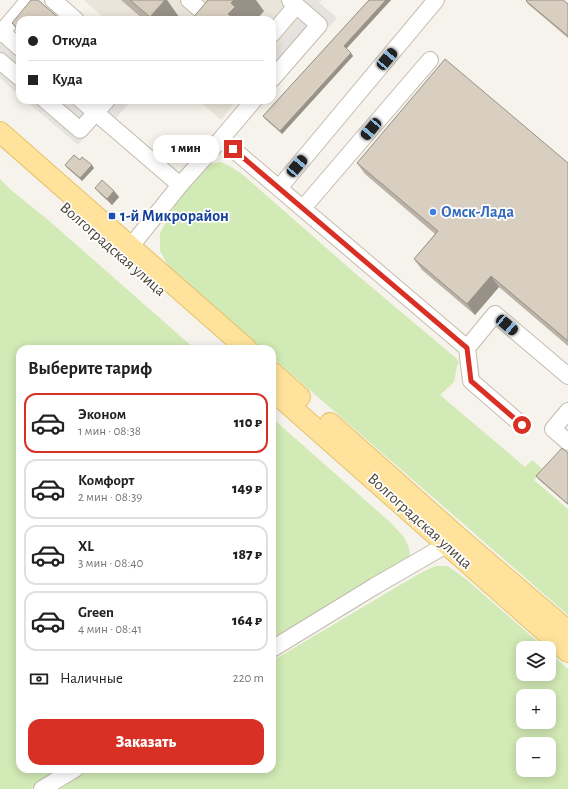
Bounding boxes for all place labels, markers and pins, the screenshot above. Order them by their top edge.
place label: Омск-Лада [441,204,514,220]
marker: Омск-Лада [428,207,438,217]
place label: 1-й Микрорайон [120,208,229,224]
marker: 1-й Микрорайон [107,211,117,221]

